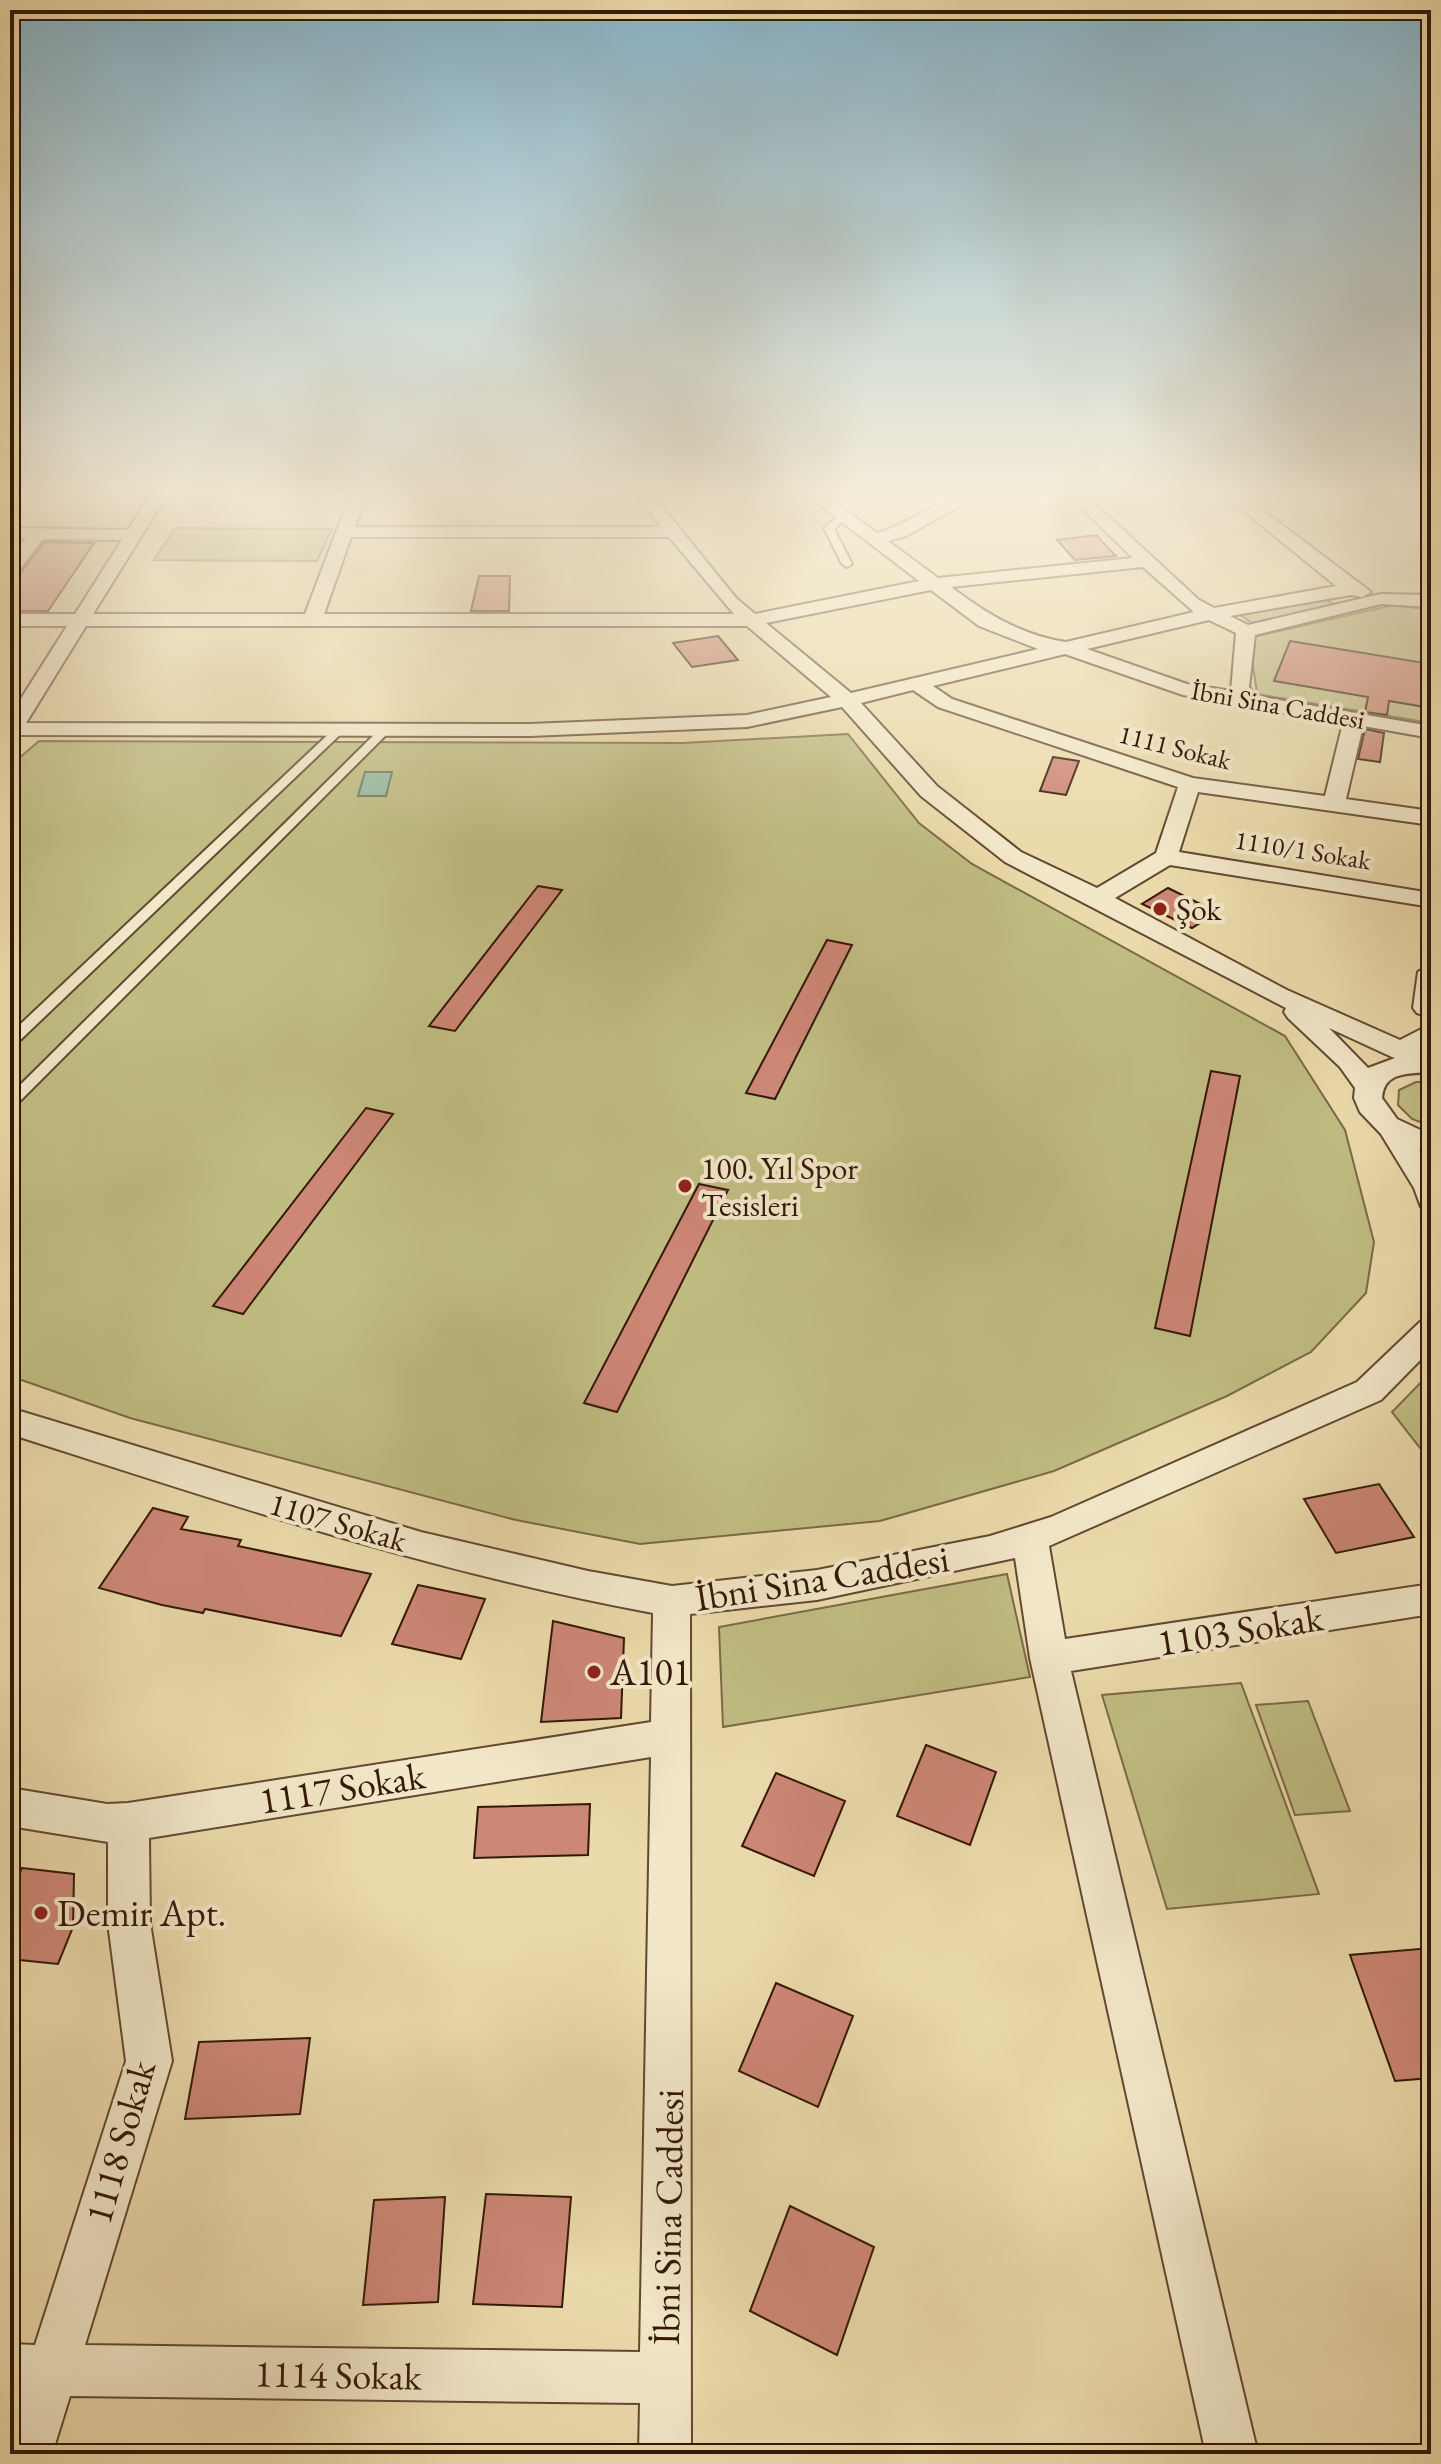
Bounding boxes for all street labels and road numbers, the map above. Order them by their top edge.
street label: İbni Sina Caddesi [1189,673,1367,737]
street label: 1111 Sokak [1115,717,1235,778]
street label: 1110/1 Sokak [1233,822,1374,878]
street label: 1107 Sokak [265,1482,412,1562]
street label: İbni Sina Caddesi [692,1533,952,1622]
street label: 1103 Sokak [1153,1592,1328,1667]
street label: 1117 Sokak [255,1750,430,1825]
street label: 1118 Sokak [73,2054,166,2229]
street label: İbni Sina Caddesi [641,2088,694,2346]
street label: 1114 Sokak [254,2349,423,2400]

